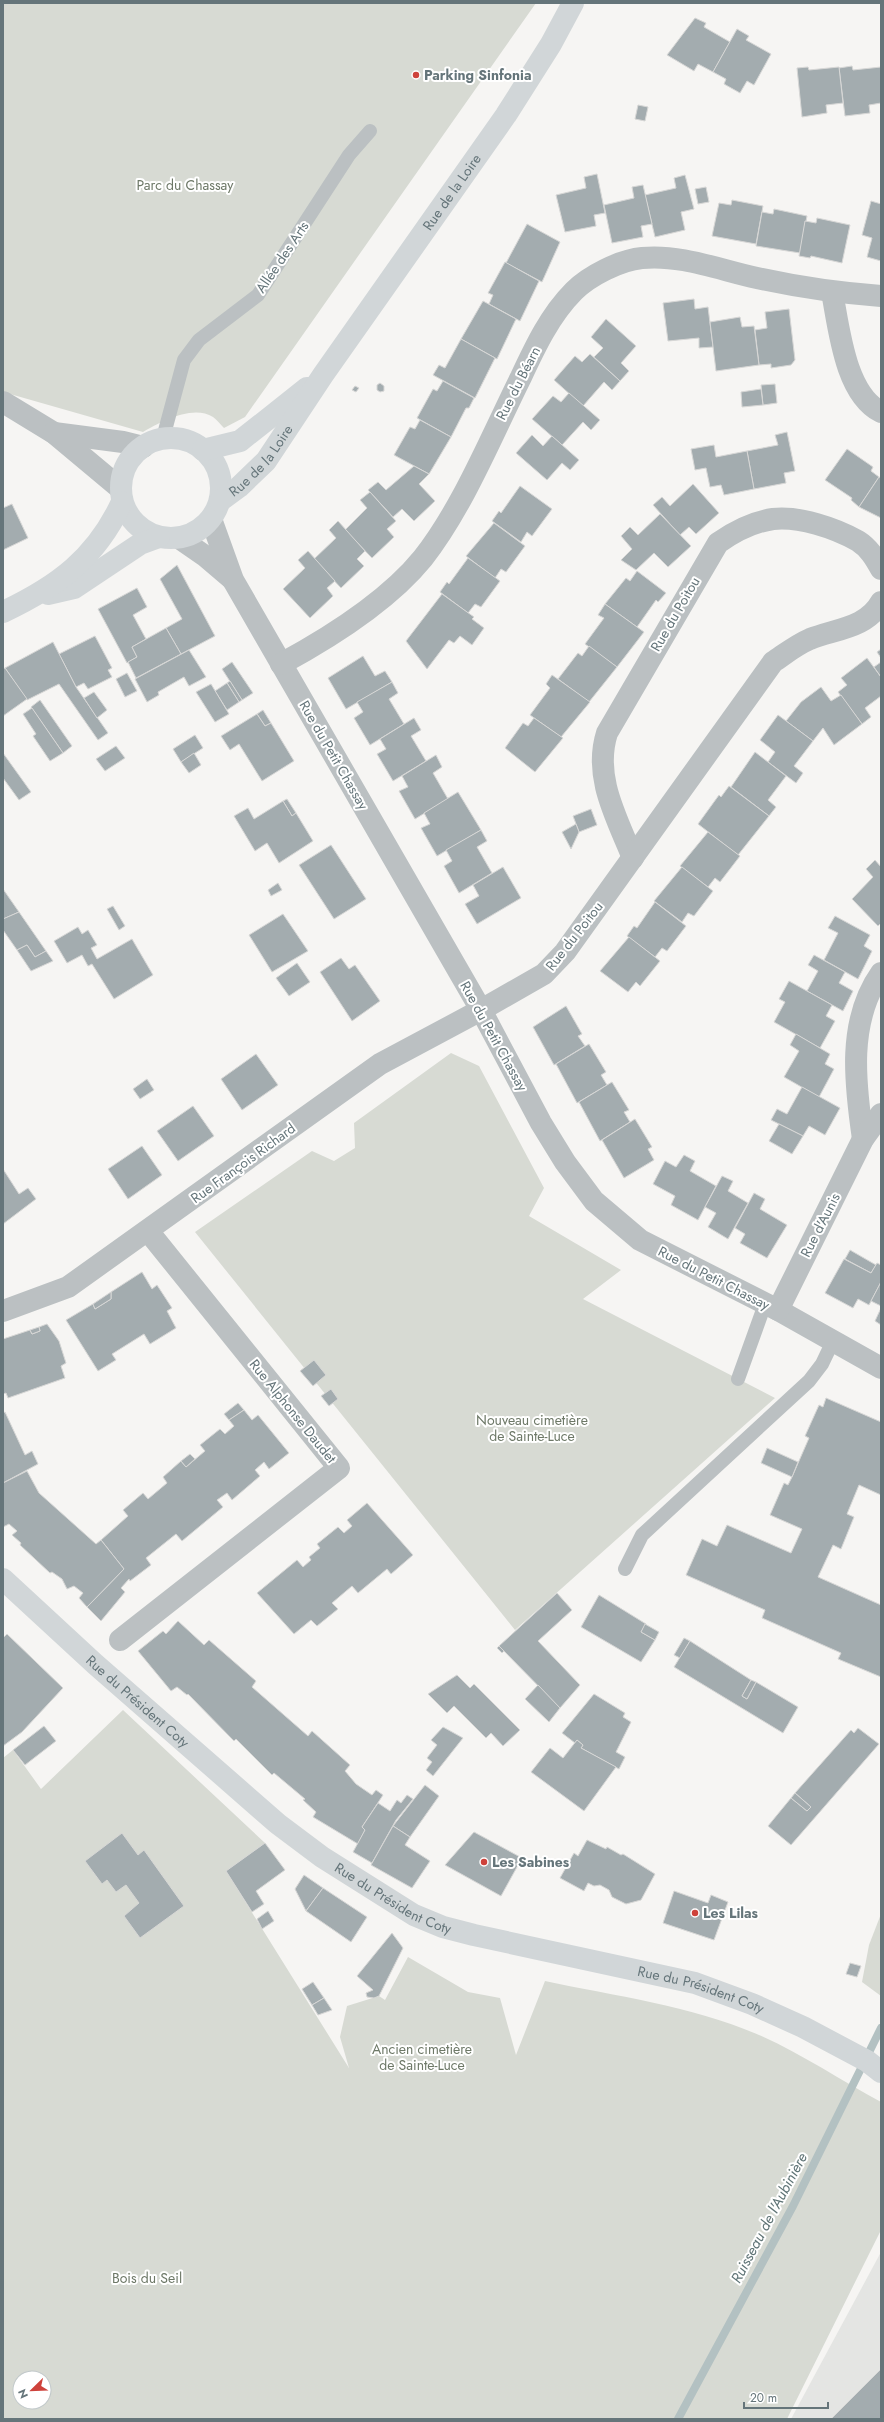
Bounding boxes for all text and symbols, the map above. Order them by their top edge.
place label: Parking Sinfonia [424,65,532,85]
marker: Parking Sinfonia [411,70,421,80]
street label: Rue de la Loire [418,150,486,234]
park label: Parc du Chassay [137,175,234,195]
street label: Allée des Arts [251,217,314,297]
street label: Rue du Béarn [491,343,545,423]
street label: Rue de la Loire [225,421,297,501]
street label: Rue du Poitou [646,573,704,655]
street label: Rue du Petit Chassay [295,697,374,814]
street label: Rue du Poitou [541,897,607,975]
street label: Rue du Petit Chassay [455,977,533,1095]
street label: Rue François Richard [187,1118,299,1208]
street label: Rue d'Aunis [795,1189,845,1260]
street label: Rue du Petit Chassay [655,1241,774,1315]
street label: Rue Alphonse Daudet [245,1355,342,1468]
park label: Nouveau cimetière de Sainte-Luce [476,1410,588,1446]
street label: Rue du Président Coty [82,1651,194,1753]
place label: Les Sabines [492,1852,570,1872]
marker: Les Sabines [479,1857,489,1867]
street label: Rue du Président Coty [331,1858,454,1939]
place label: Les Lilas [703,1903,759,1923]
marker: Les Lilas [690,1908,700,1918]
street label: Rue du Président Coty [636,1961,768,2019]
park label: Ancien cimetière de Sainte-Luce [372,2039,472,2075]
water label: Ruisseau de l'Aubinière [725,2148,813,2287]
park label: Bois du Seil [112,2268,182,2288]
north arrow [12,2370,52,2410]
scale bar [744,2384,828,2410]
text: N [14,2387,32,2401]
text: 20 m [750,2389,777,2407]

